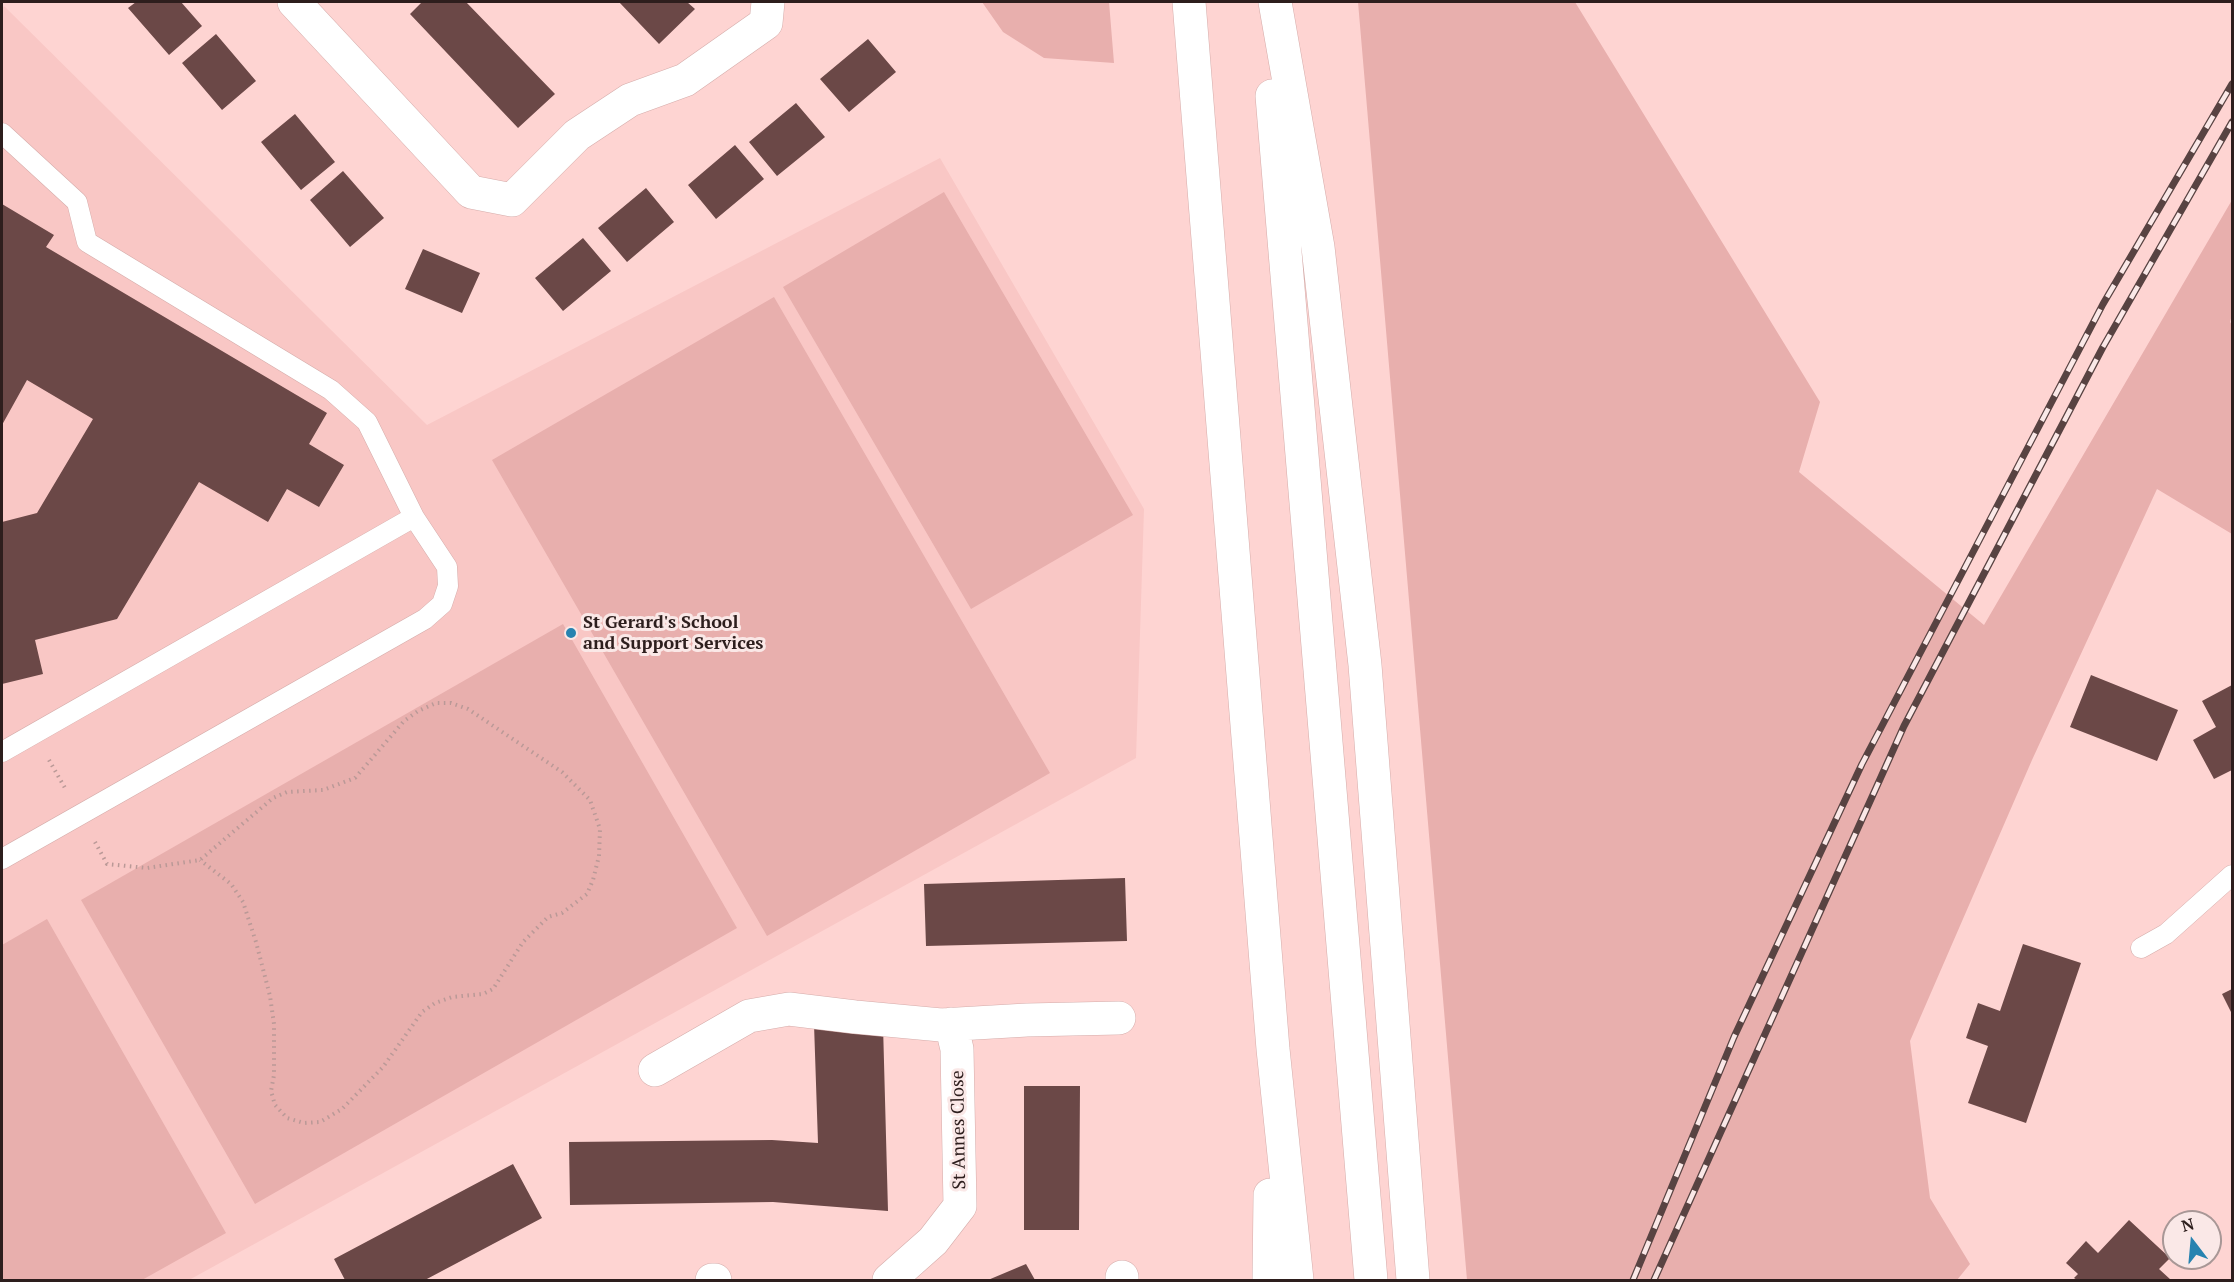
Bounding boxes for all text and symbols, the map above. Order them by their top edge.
place label: St Gerard's School and Support Services [583,612,763,654]
marker: St Gerard's School and Support Services [564,626,578,640]
street label: St Annes Close [947,1070,971,1190]
north arrow [2162,1210,2222,1270]
text: N [2179,1212,2196,1237]

